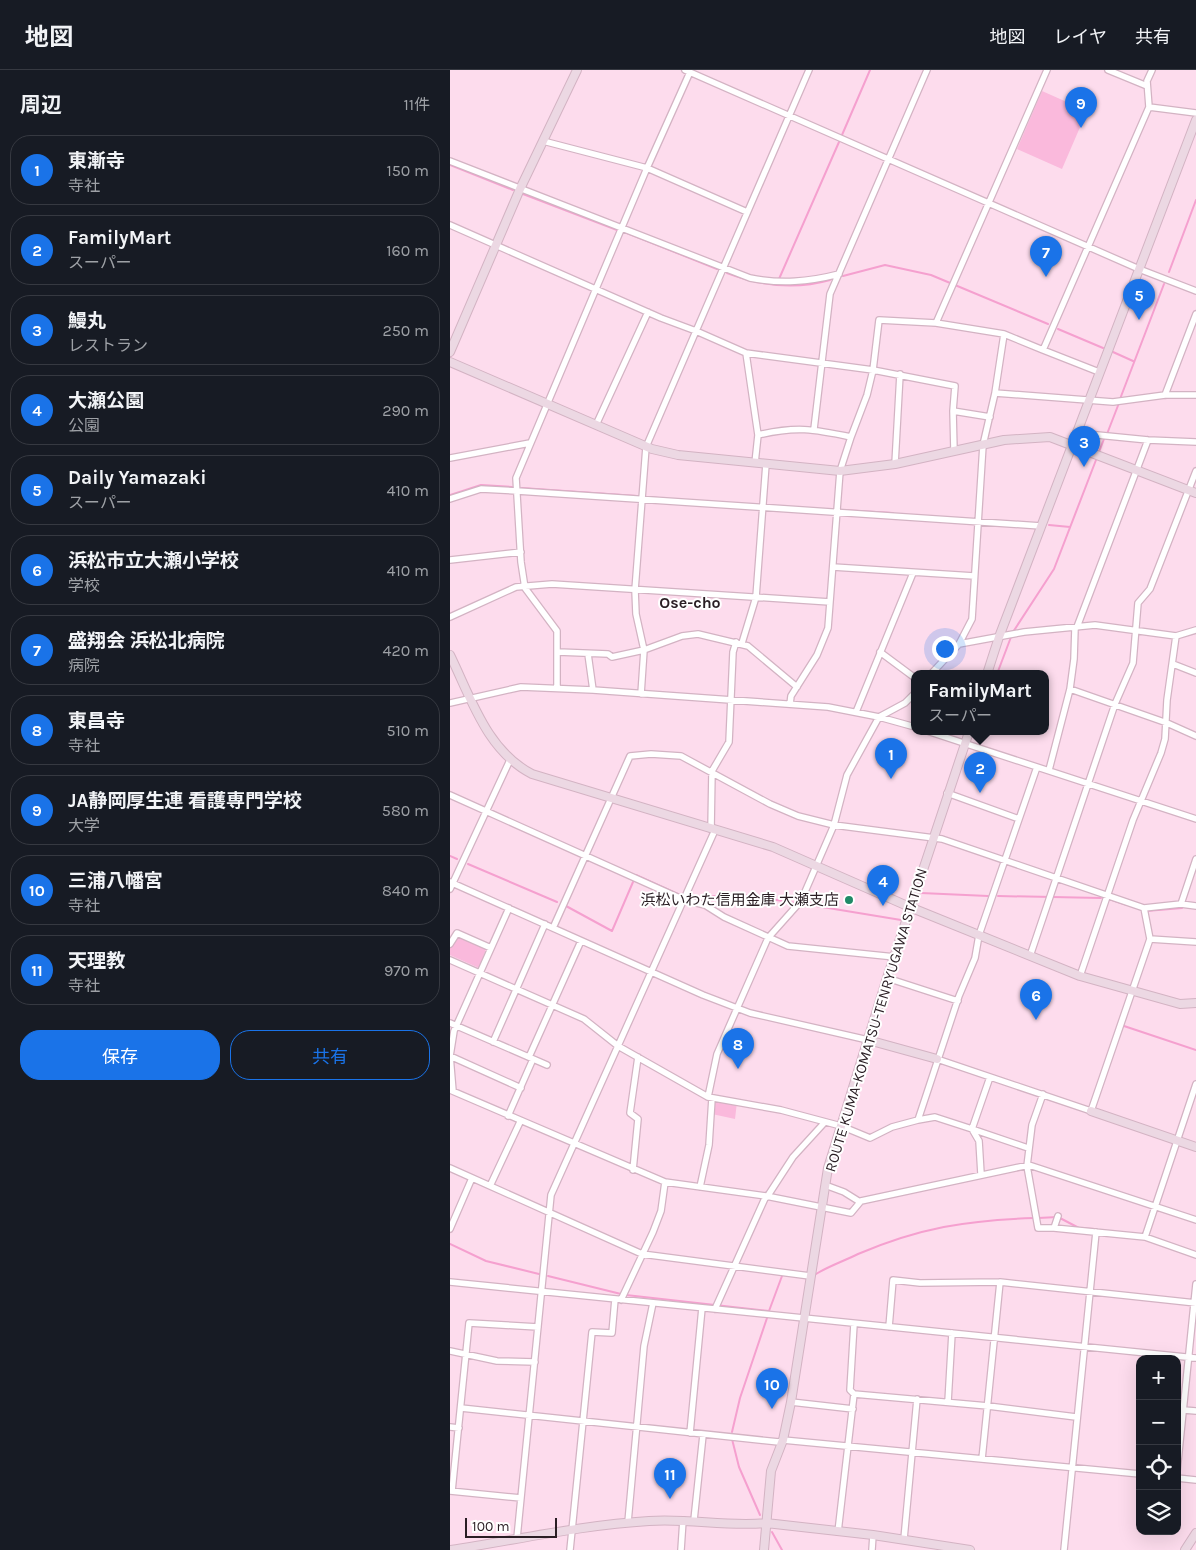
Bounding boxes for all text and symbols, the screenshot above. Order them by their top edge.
text: 地図 [25,23,73,51]
text: 地図 [990,26,1026,48]
text: レイヤ [1054,26,1107,48]
text: 共有 [1135,26,1171,48]
pin: 9 [1065,87,1097,128]
text: 周辺 [20,93,62,117]
text: 11件 [403,95,430,114]
text: 東漸寺 [68,150,125,172]
text: 1 [34,161,40,180]
text: 150 m [386,161,429,180]
text: 寺社 [68,176,100,195]
text: FamilyMart [68,227,171,249]
pin: 7 [1030,236,1062,277]
text: 2 [32,241,42,260]
text: 160 m [386,241,429,260]
text: スーパー [68,253,132,272]
pin: 5 [1123,279,1155,320]
text: 鰻丸 [68,310,106,332]
text: 3 [32,321,42,340]
text: 250 m [382,321,429,340]
text: レストラン [68,336,148,355]
text: 大瀬公園 [68,390,144,412]
text: 4 [32,401,42,420]
text: 290 m [382,401,429,420]
text: 公園 [68,416,100,435]
pin: 3 [1068,426,1100,467]
text: Daily Yamazaki [68,467,207,489]
text: 5 [32,481,42,500]
text: 410 m [387,481,429,500]
text: スーパー [68,493,132,512]
text: 浜松市立大瀬小学校 [68,550,239,572]
text: 6 [32,561,42,580]
text: 410 m [387,561,429,580]
text: 学校 [68,576,100,595]
district label: Ose-cho [659,593,721,612]
text: 盛翔会 浜松北病院 [68,630,225,652]
your location [932,636,958,662]
text: 7 [33,641,41,660]
text: 420 m [383,641,429,660]
text: 病院 [68,656,100,675]
popup [911,670,1049,735]
text: FamilyMart [928,680,1032,702]
text: スーパー [928,706,992,725]
text: 東昌寺 [68,710,125,732]
text: 8 [32,721,42,740]
text: 510 m [386,721,429,740]
text: 寺社 [68,736,100,755]
pin: 1 [875,738,907,779]
pin: 2 [964,752,996,793]
text: JA静岡厚生連 看護専門学校 [68,790,302,812]
text: 9 [32,801,42,820]
text: 580 m [382,801,429,820]
text: 大学 [68,816,100,835]
pin: 4 [867,865,899,906]
street label: ROUTE KUMA-KOMATSU-TENRYUGAWA STATION [821,866,931,1174]
text: 三浦八幡宮 [68,870,163,892]
text: 10 [29,881,45,900]
text: 840 m [382,881,429,900]
place label: 浜松いわた信用金庫 大瀬支店 [640,891,839,909]
marker: 浜松いわた信用金庫 大瀬支店 [843,894,855,906]
text: 寺社 [68,896,100,915]
text: 天理教 [68,950,125,972]
text: 11 [31,961,43,980]
text: 970 m [384,961,429,980]
text: 寺社 [68,976,100,995]
pin: 6 [1020,979,1052,1020]
pin: 8 [722,1028,754,1069]
button: 保存 [20,1030,220,1080]
button: 共有 [230,1030,430,1080]
map controls [1136,1355,1181,1535]
button: + [1136,1355,1181,1400]
pin: 10 [756,1368,788,1409]
button: − [1136,1400,1181,1445]
button: locate [1136,1445,1181,1490]
pin: 11 [654,1458,686,1499]
button: layers [1136,1490,1181,1535]
scale bar [465,1515,558,1538]
text: 100 m [472,1518,510,1535]

